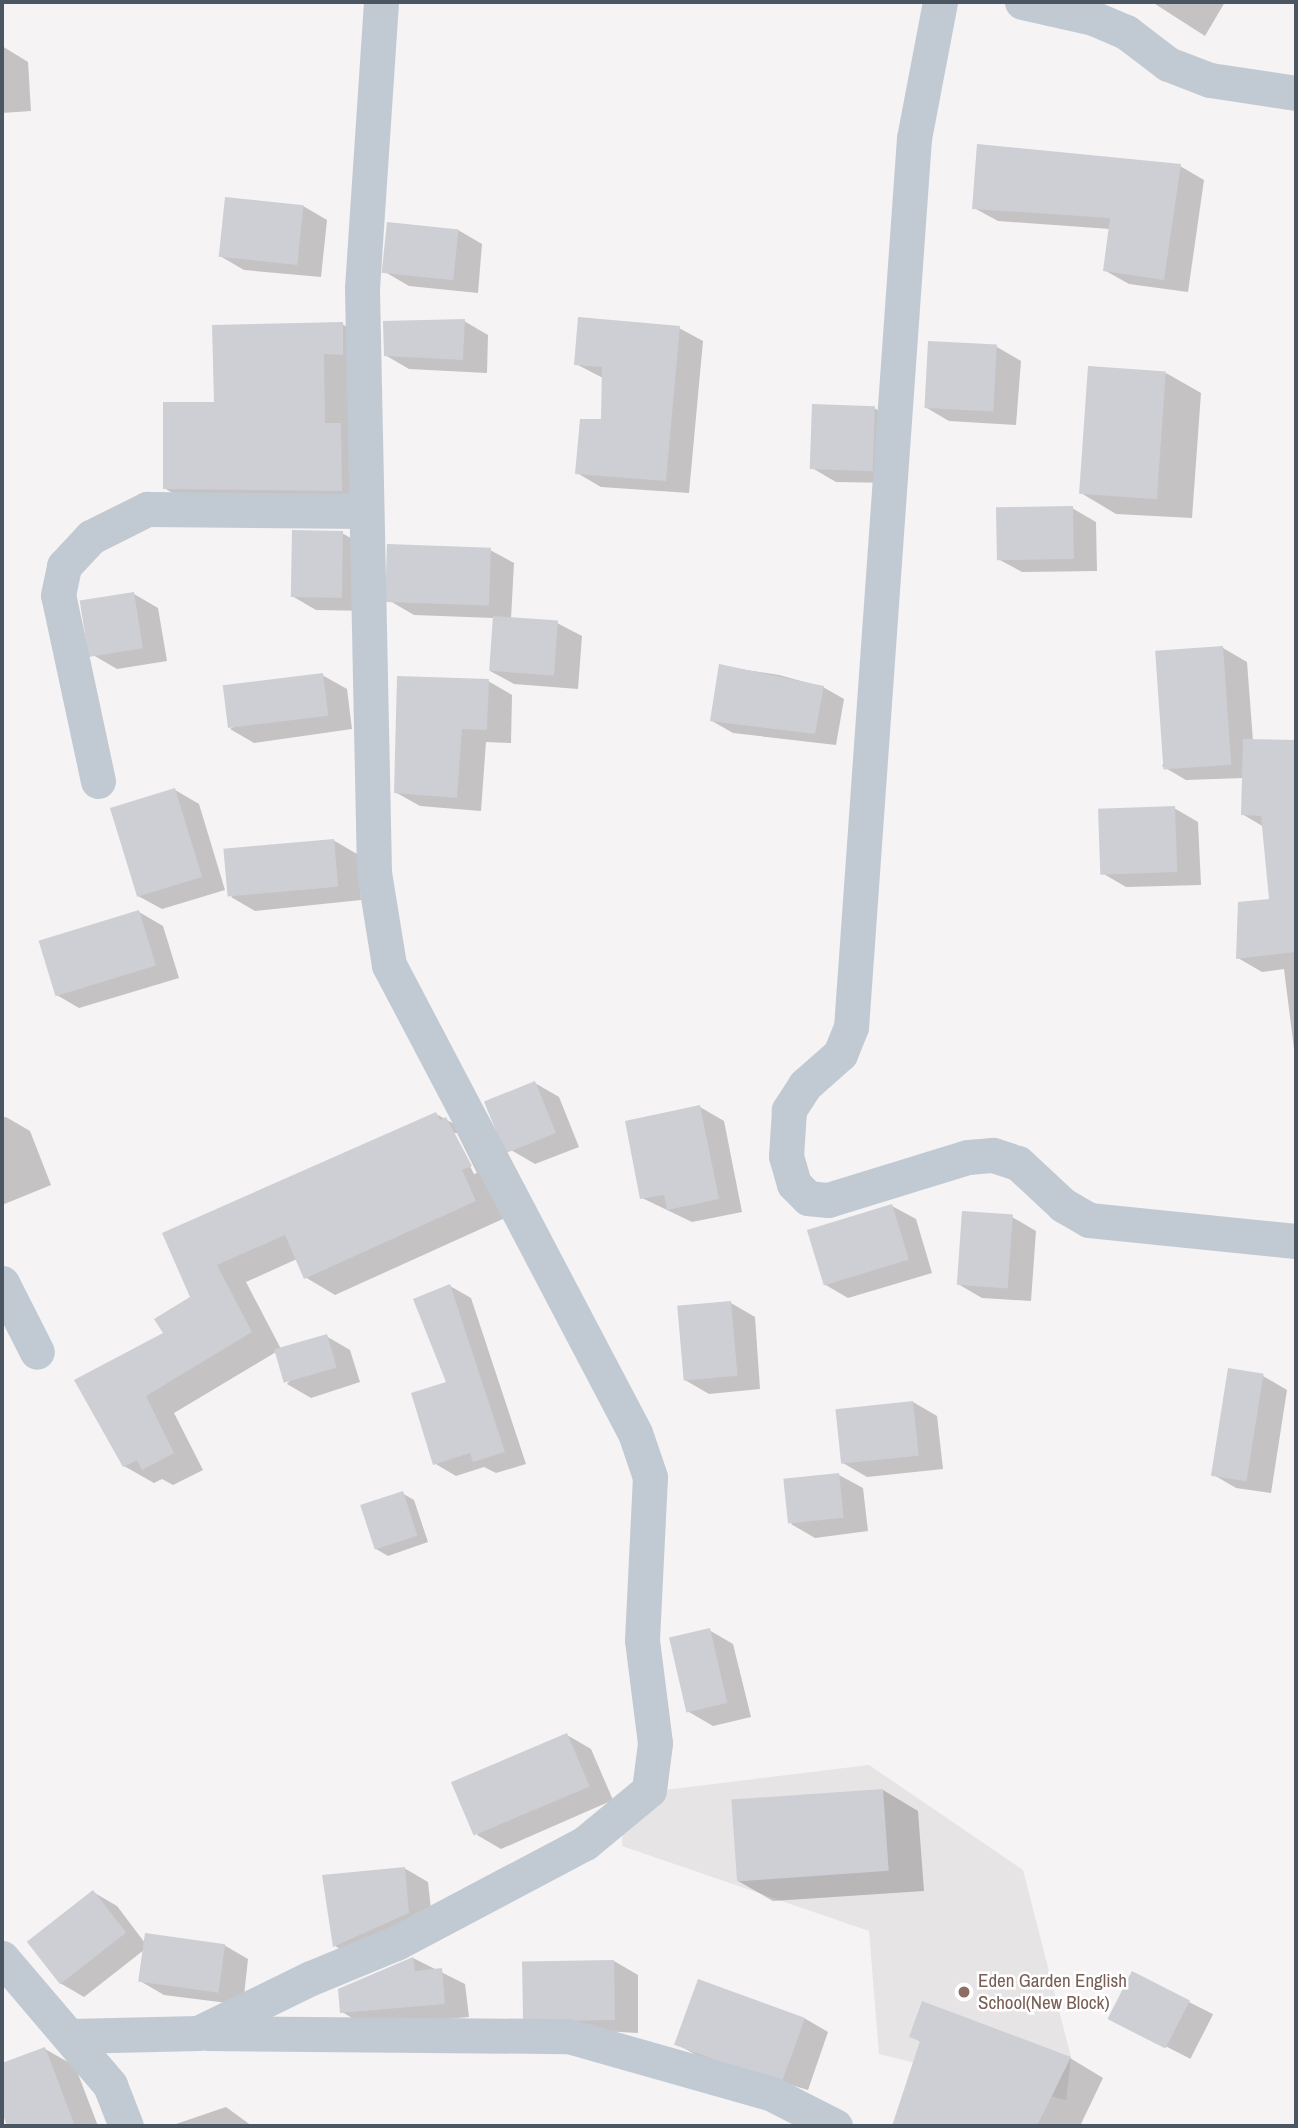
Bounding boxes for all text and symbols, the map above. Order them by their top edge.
place label: Eden Garden English School(New Block) [978,1970,1127,2014]
marker: Eden Garden English School(New Block) [956,1984,972,2000]

